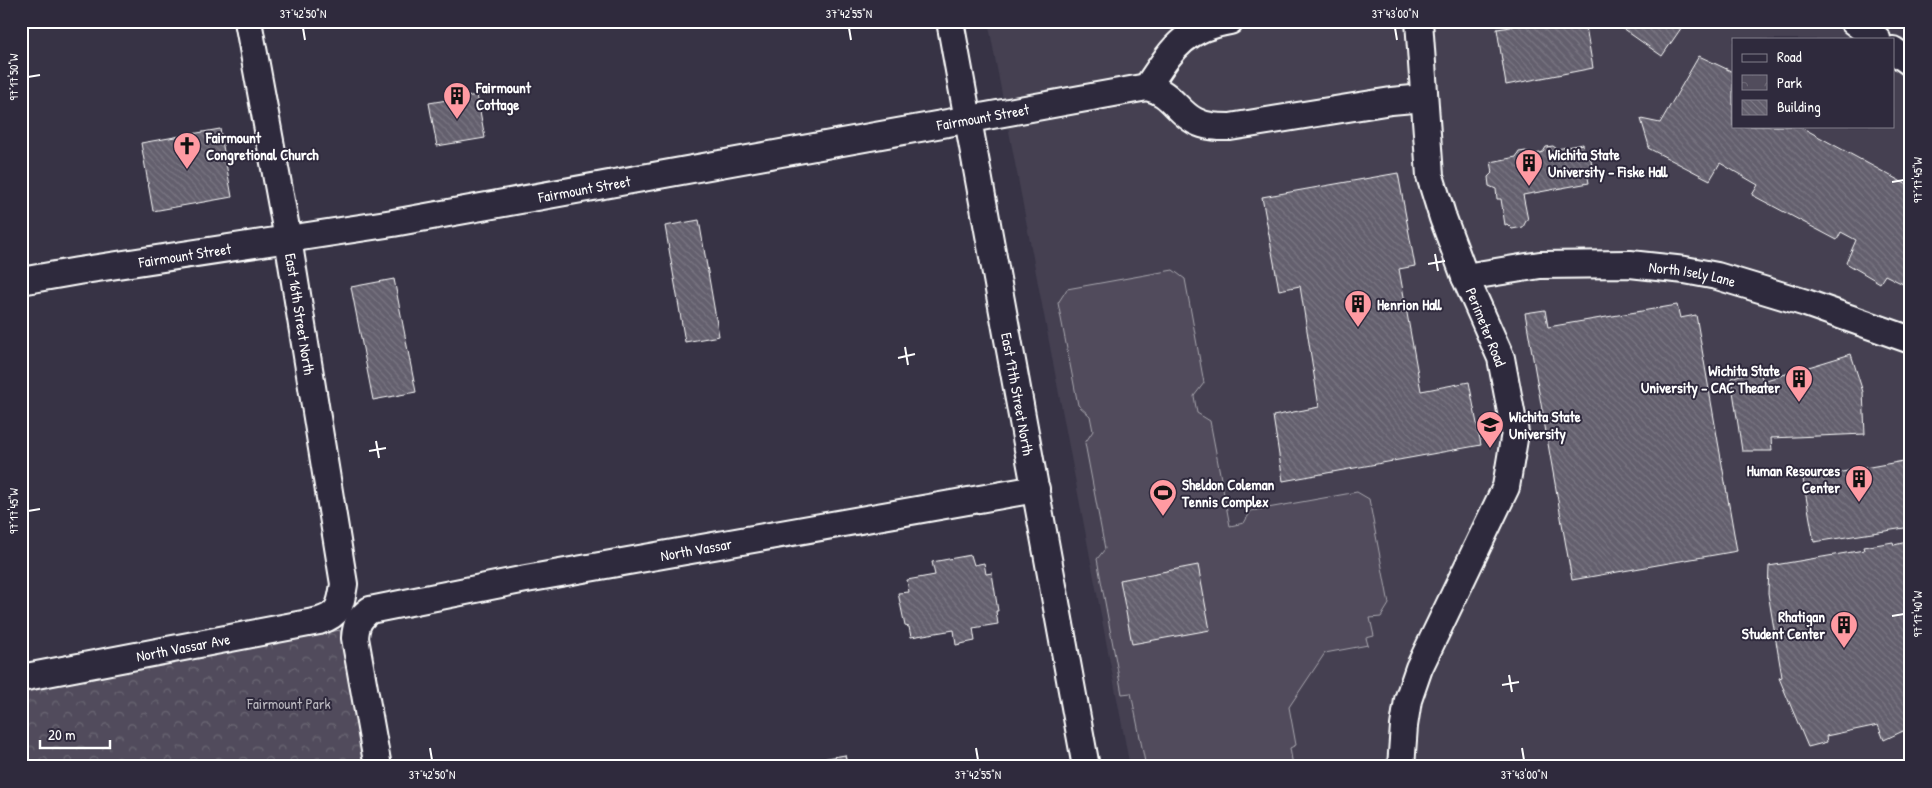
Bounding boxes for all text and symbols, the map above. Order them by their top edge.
text: 37°42'50"N [280,5,326,22]
text: 37°42'55"N [826,5,872,22]
text: 37°43'00"N [1372,5,1418,22]
legend [1732,38,1894,128]
text: Road [1777,46,1802,67]
text: 97°17'50"W [5,53,22,100]
text: Park [1777,72,1802,93]
place label: Fairmount Cottage [475,77,532,116]
building icon: Fairmount Cottage [442,81,472,120]
text: Building [1777,96,1821,117]
street label: Fairmount Street [934,98,1032,135]
place label: Fairmount Congretional Church [205,127,319,166]
church icon: Fairmount Congretional Church [172,131,202,170]
place label: Wichita State University - Fiske Hall [1548,144,1668,183]
building icon: Wichita State University - Fiske Hall [1514,148,1544,187]
text: 97°17'45"W [1909,156,1926,203]
street label: Fairmount Street [536,170,633,207]
street label: Fairmount Street [136,237,233,272]
street label: East 16th Street North [280,252,320,376]
street label: North Isely Lane [1648,256,1738,292]
street label: Perimeter Road [1461,284,1511,370]
building icon: Henrion Hall [1343,289,1373,328]
place label: Henrion Hall [1377,294,1442,315]
street label: East 17th Street North [996,331,1039,457]
place label: Wichita State University - CAC Theater [1641,360,1780,399]
building icon: Wichita State University - CAC Theater [1784,364,1814,403]
place label: Wichita State University [1509,406,1581,445]
school or university icon: Wichita State University [1475,410,1505,449]
place label: Human Resources Center [1747,460,1840,498]
building icon: Human Resources Center [1844,464,1874,503]
place label: Sheldon Coleman Tennis Complex [1181,474,1275,513]
sports icon: Sheldon Coleman Tennis Complex [1148,478,1178,517]
text: 97°17'45"W [5,487,22,534]
street label: North Vassar [659,532,734,566]
text: 97°17'40"W [1909,590,1926,637]
place label: Rhatigan Student Center [1742,606,1825,644]
building icon: Rhatigan Student Center [1829,610,1859,649]
street label: North Vassar Ave [134,628,232,666]
park label: Fairmount Park [246,693,331,714]
scale bar [40,718,110,750]
text: 20 m [48,724,75,745]
text: 37°42'50"N [409,766,455,783]
text: 37°42'55"N [955,766,1001,783]
text: 37°43'00"N [1501,766,1547,783]

